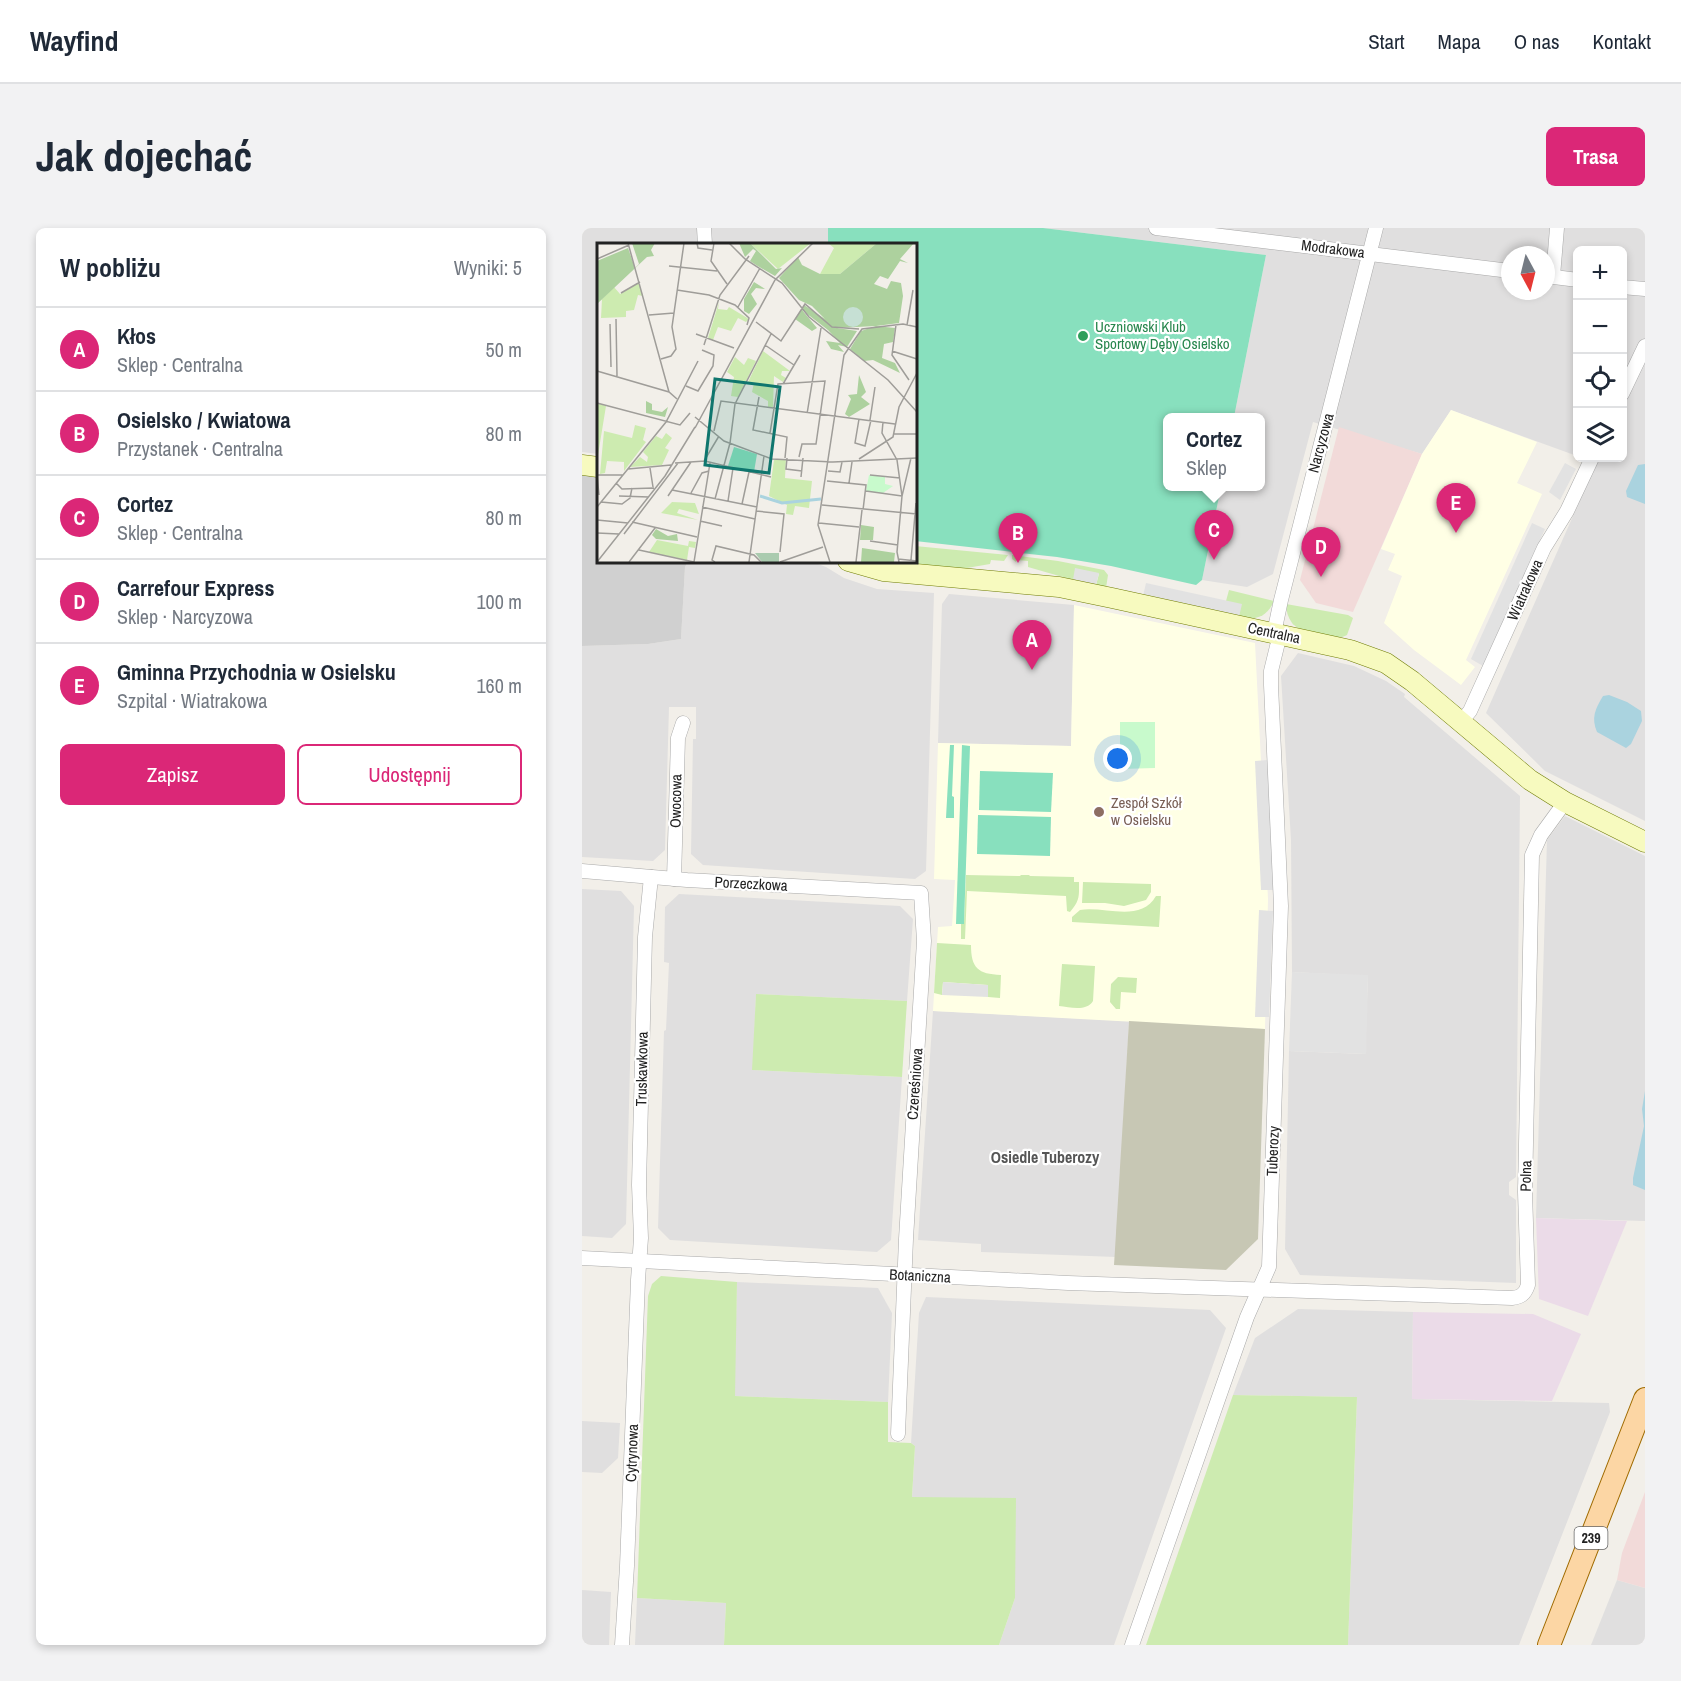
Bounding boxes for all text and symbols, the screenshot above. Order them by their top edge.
text: Wayfind [30,22,118,60]
text: Start [1368,27,1405,56]
text: Mapa [1438,27,1481,56]
text: O nas [1514,27,1560,56]
text: Kontakt [1593,27,1651,56]
button: Trasa [1546,127,1645,186]
text: Jak dojechać [36,128,252,184]
street label: Modrakowa [1300,234,1366,263]
inset map [597,243,916,562]
north arrow [1501,246,1555,300]
map controls [1573,246,1627,462]
button: + [1573,246,1627,300]
text: W pobliżu [60,250,161,285]
text: Wyniki: 5 [454,254,522,281]
button: − [1573,300,1627,354]
place label: Uczniowski Klub Sportowy Dęby Osielsko [1095,316,1230,354]
text: Kłos [117,321,156,351]
marker: Uczniowski Klub Sportowy Dęby Osielsko [1076,329,1090,343]
text: A [74,336,85,363]
text: 50 m [486,336,522,363]
text: Sklep · Centralna [117,351,243,378]
button: locate [1573,354,1627,408]
text: Osielsko / Kwiatowa [117,405,290,435]
button: layers [1573,408,1627,462]
street label: Narcyzowa [1303,411,1339,475]
popup [1163,413,1265,491]
text: B [74,420,85,447]
text: 80 m [486,420,522,447]
text: Cortez [1186,424,1242,454]
text: Przystanek · Centralna [117,435,283,462]
text: Sklep [1186,454,1227,481]
pin: E [1436,484,1476,533]
text: Cortez [117,489,173,519]
text: C [74,504,85,531]
text: 80 m [486,504,522,531]
pin: C [1194,510,1234,560]
pin: B [998,514,1038,563]
text: Sklep · Centralna [117,519,243,546]
pin: D [1302,528,1340,577]
street label: Wiatrakowa [1502,556,1547,624]
text: Carrefour Express [117,573,274,603]
text: D [74,588,85,615]
text: 100 m [476,588,522,615]
text: Sklep · Narcyzowa [117,603,253,630]
street label: Centralna [1246,617,1303,648]
pin: A [1012,620,1052,670]
text: Gminna Przychodnia w Osielsku [117,657,396,687]
text: E [74,672,85,699]
text: 160 m [476,672,522,699]
text: Szpital · Wiatrakowa [117,687,267,714]
button: Zapisz [60,744,285,805]
button: Udostępnij [297,744,522,805]
your location [1103,744,1132,773]
street label: Owocowa [665,774,686,828]
place label: Zespół Szkół w Osielsku [1111,792,1183,830]
marker: Zespół Szkół w Osielsku [1092,805,1106,819]
street label: Porzeczkowa [714,871,788,896]
street label: Truskawkowa [630,1031,653,1107]
street label: Czereśniowa [902,1047,927,1121]
street label: Tuberozy [1261,1125,1284,1176]
district label: Osiedle Tuberozy [991,1146,1100,1168]
street label: Polna [1515,1160,1536,1192]
street label: Botaniczna [889,1263,951,1288]
street label: Cytrynowa [620,1423,643,1482]
road number: 239 [1574,1527,1608,1549]

